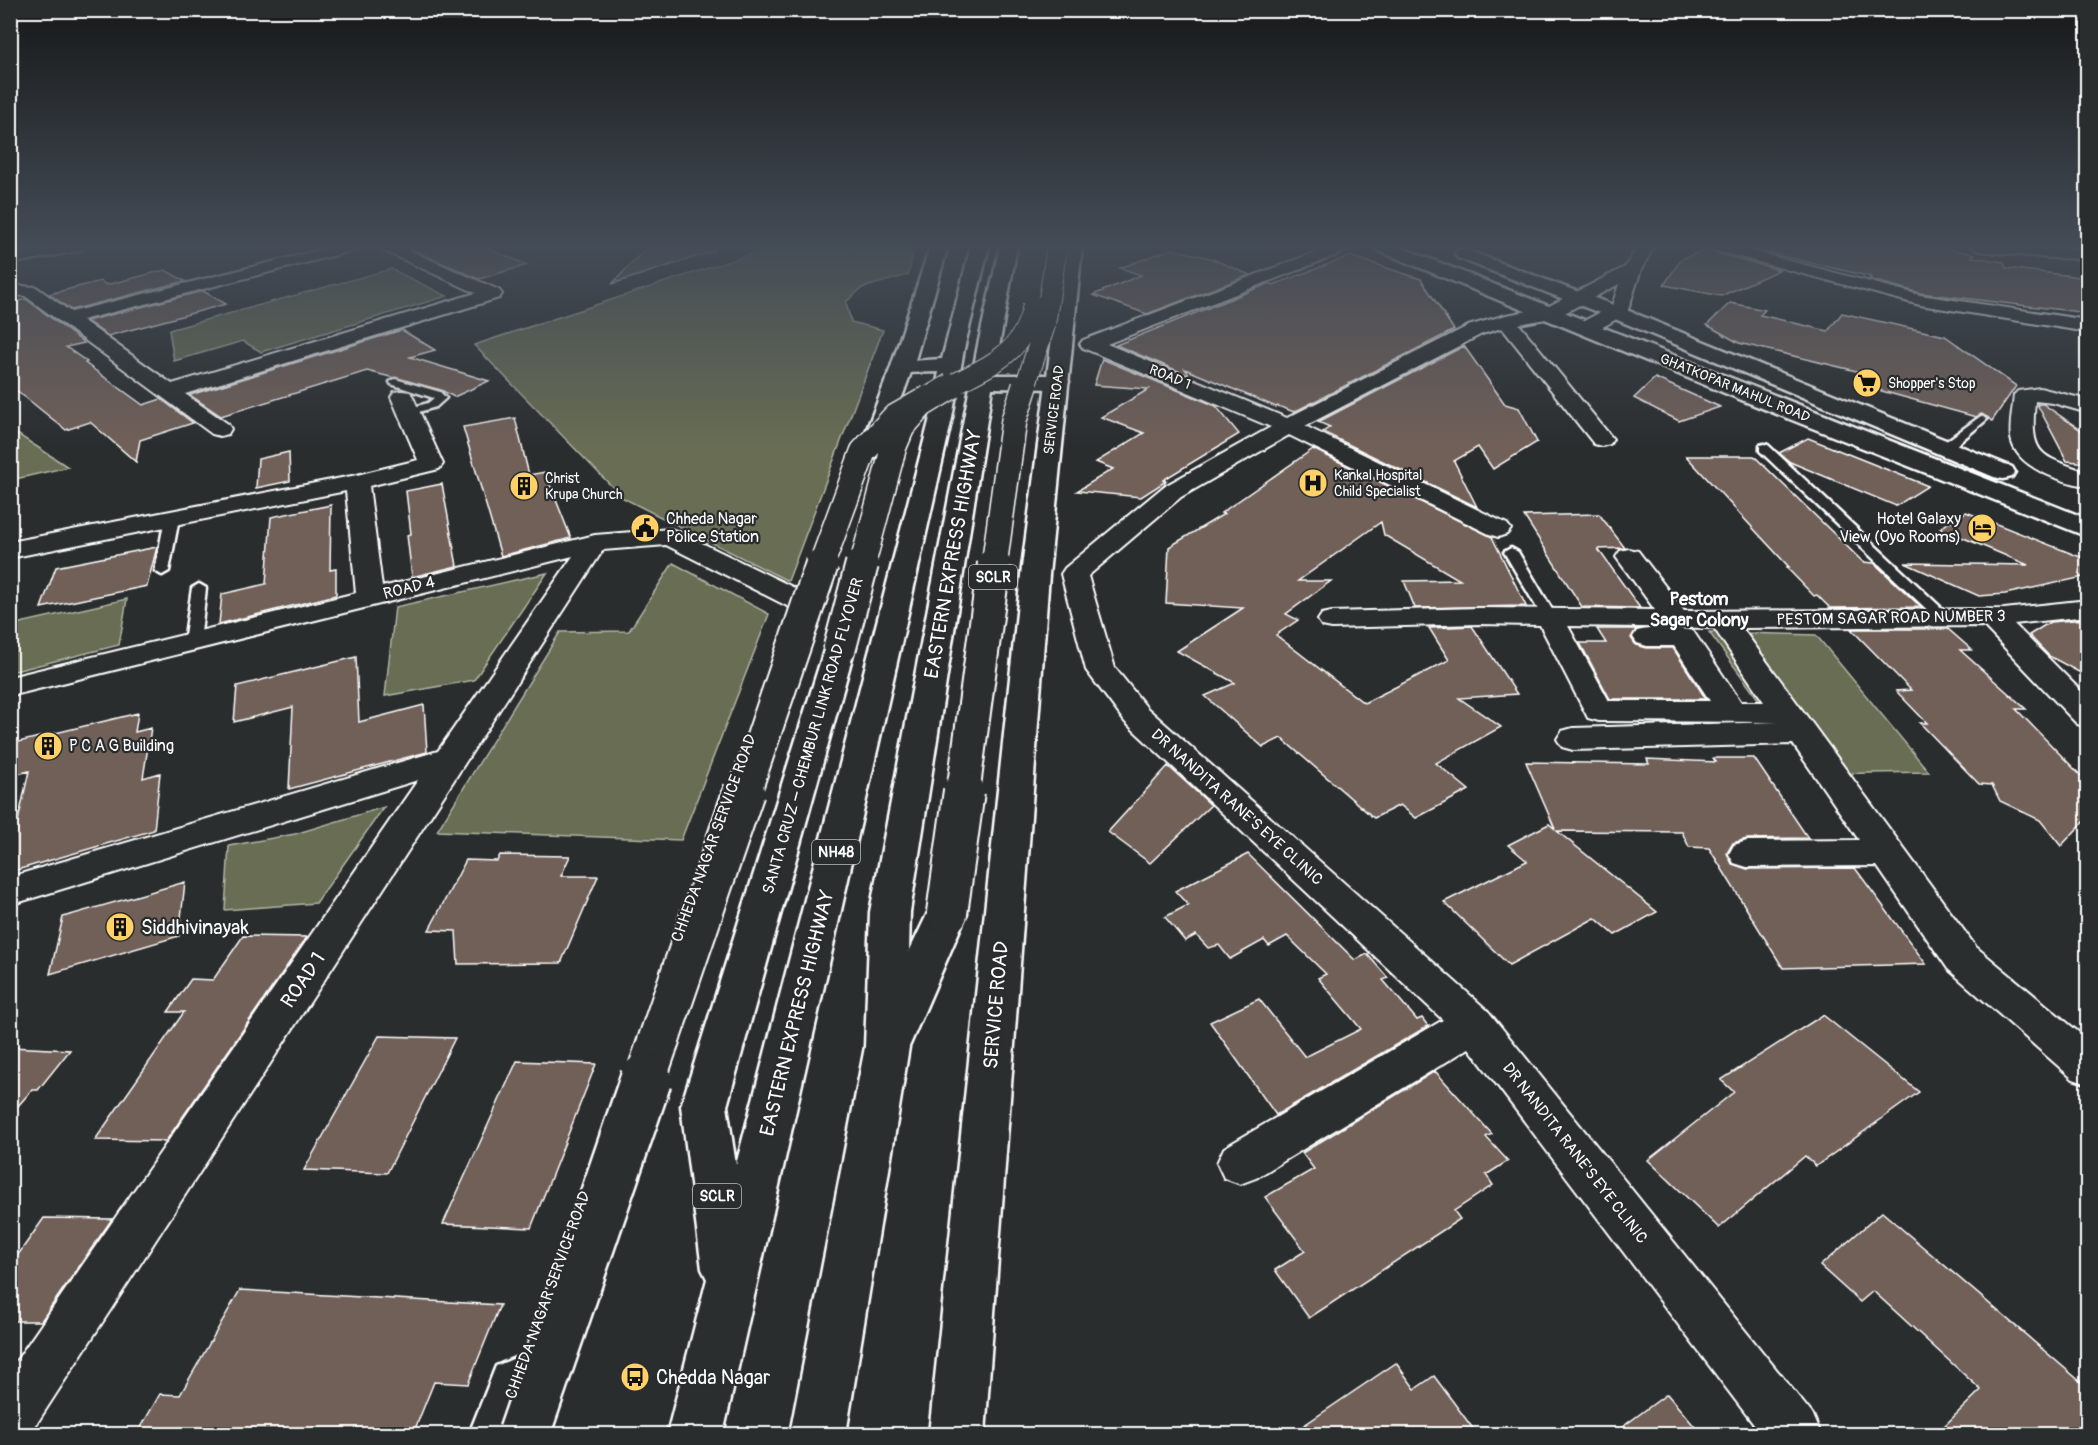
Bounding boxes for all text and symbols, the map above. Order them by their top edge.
street label: GHATKOPAR MAHUL ROAD [1657,350,1813,426]
street label: ROAD 1 [1147,361,1193,393]
street label: SERVICE ROAD [1040,364,1068,456]
supermarket icon: Shopper's Stop [1851,367,1883,399]
place label: Shopper's Stop [1888,375,1976,392]
street label: EASTERN EXPRESS HIGHWAY [919,427,987,681]
hospital icon: Kankal Hospital Child Specialist [1297,467,1329,499]
place label: Kankal Hospital Child Specialist [1334,467,1422,500]
building icon: Christ Krupa Church [508,470,540,502]
place label: Christ Krupa Church [545,470,623,503]
place label: Chheda Nagar Police Station [666,509,759,547]
place label: Hotel Galaxy View (Oyo Rooms) [1840,509,1961,547]
public building icon: Chheda Nagar Police Station [629,512,661,544]
hotel icon: Hotel Galaxy View (Oyo Rooms) [1966,512,1998,544]
road number: SCLR [969,565,1017,589]
street label: ROAD 4 [381,572,437,604]
street label: SANTA CRUZ – CHEMBUR LINK ROAD FLYOVER [758,576,868,896]
district label: Pestom Sagar Colony [1650,588,1749,632]
street label: PESTOM SAGAR ROAD NUMBER 3 [1776,606,2006,630]
street label: DR NANDITA RANE'S EYE CLINIC [1147,725,1327,890]
building icon: P C A G Building [32,730,64,762]
street label: CHHEDA NAGAR SERVICE ROAD [667,731,761,945]
place label: P C A G Building [69,736,174,756]
road number: NH48 [812,840,860,864]
street label: EASTERN EXPRESS HIGHWAY [754,887,840,1139]
building icon: Siddhivinayak [104,911,136,943]
place label: Siddhivinayak [141,915,249,940]
street label: SERVICE ROAD [978,940,1014,1070]
street label: ROAD 1 [275,947,331,1013]
street label: DR NANDITA RANE'S EYE CLINIC [1498,1058,1652,1248]
road number: SCLR [693,1184,741,1208]
street label: CHHEDA NAGAR SERVICE ROAD [501,1188,595,1402]
bus stop icon: Chedda Nagar [619,1361,651,1393]
place label: Chedda Nagar [656,1365,770,1390]

